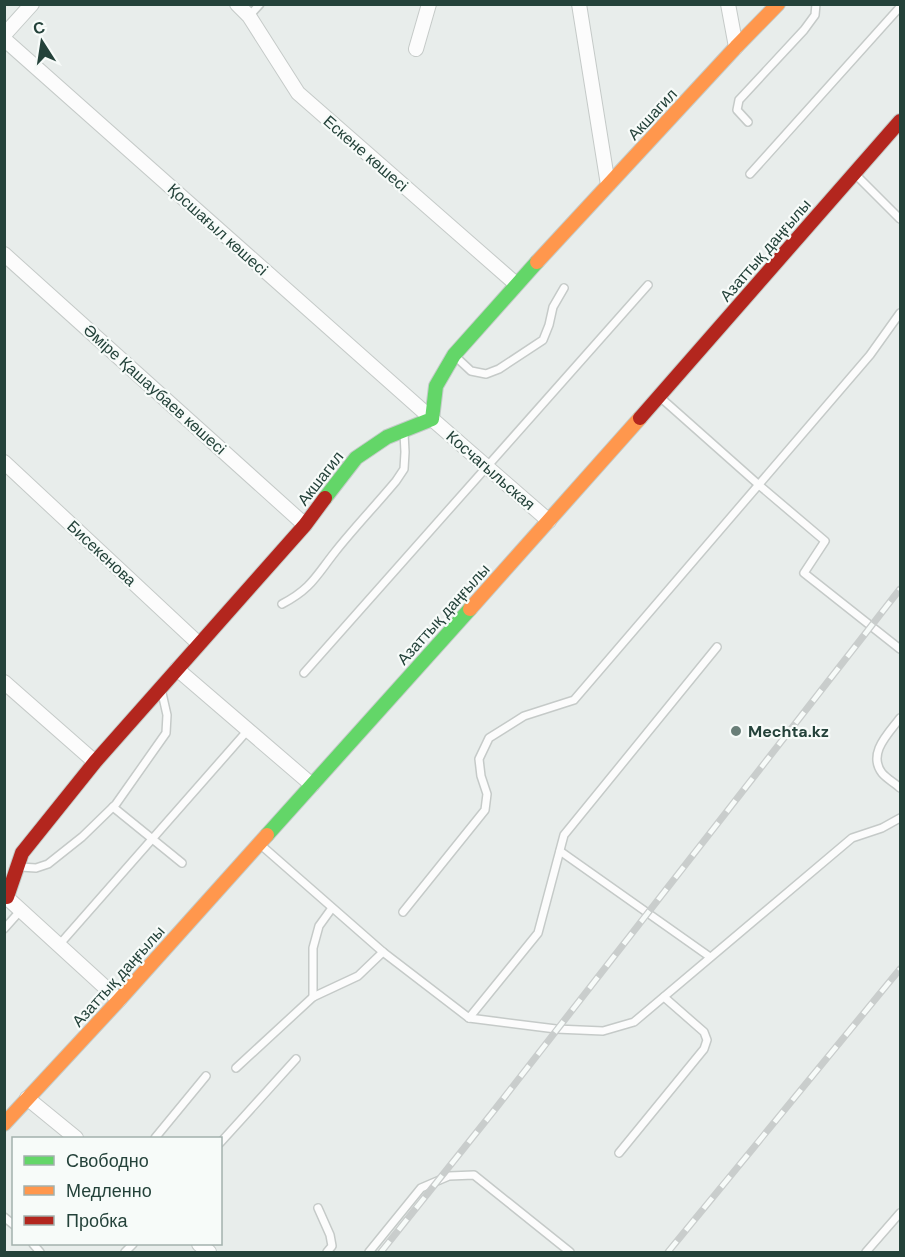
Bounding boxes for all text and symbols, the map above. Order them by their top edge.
north arrow [12,12,72,72]
text: С [31,16,47,39]
street label: Акшагил [623,84,682,145]
street label: Ескене көшесі [319,111,412,196]
street label: Қосшағыл көшесі [163,179,272,280]
street label: Азаттық даңғылы [715,195,816,306]
street label: Әміре Қашаубаев көшесі [79,320,230,459]
street label: Косчагыльская [442,426,540,515]
street label: Акшагил [293,447,348,510]
street label: Бисекенова [63,516,141,591]
street label: Азаттық даңғылы [392,559,494,669]
place label: Mechta.kz [748,721,829,742]
marker: Mechta.kz [729,724,743,738]
street label: Азаттық даңғылы [67,921,169,1031]
legend [12,1137,222,1245]
text: Свободно [66,1149,149,1173]
text: Медленно [66,1179,152,1203]
text: Пробка [66,1209,129,1233]

